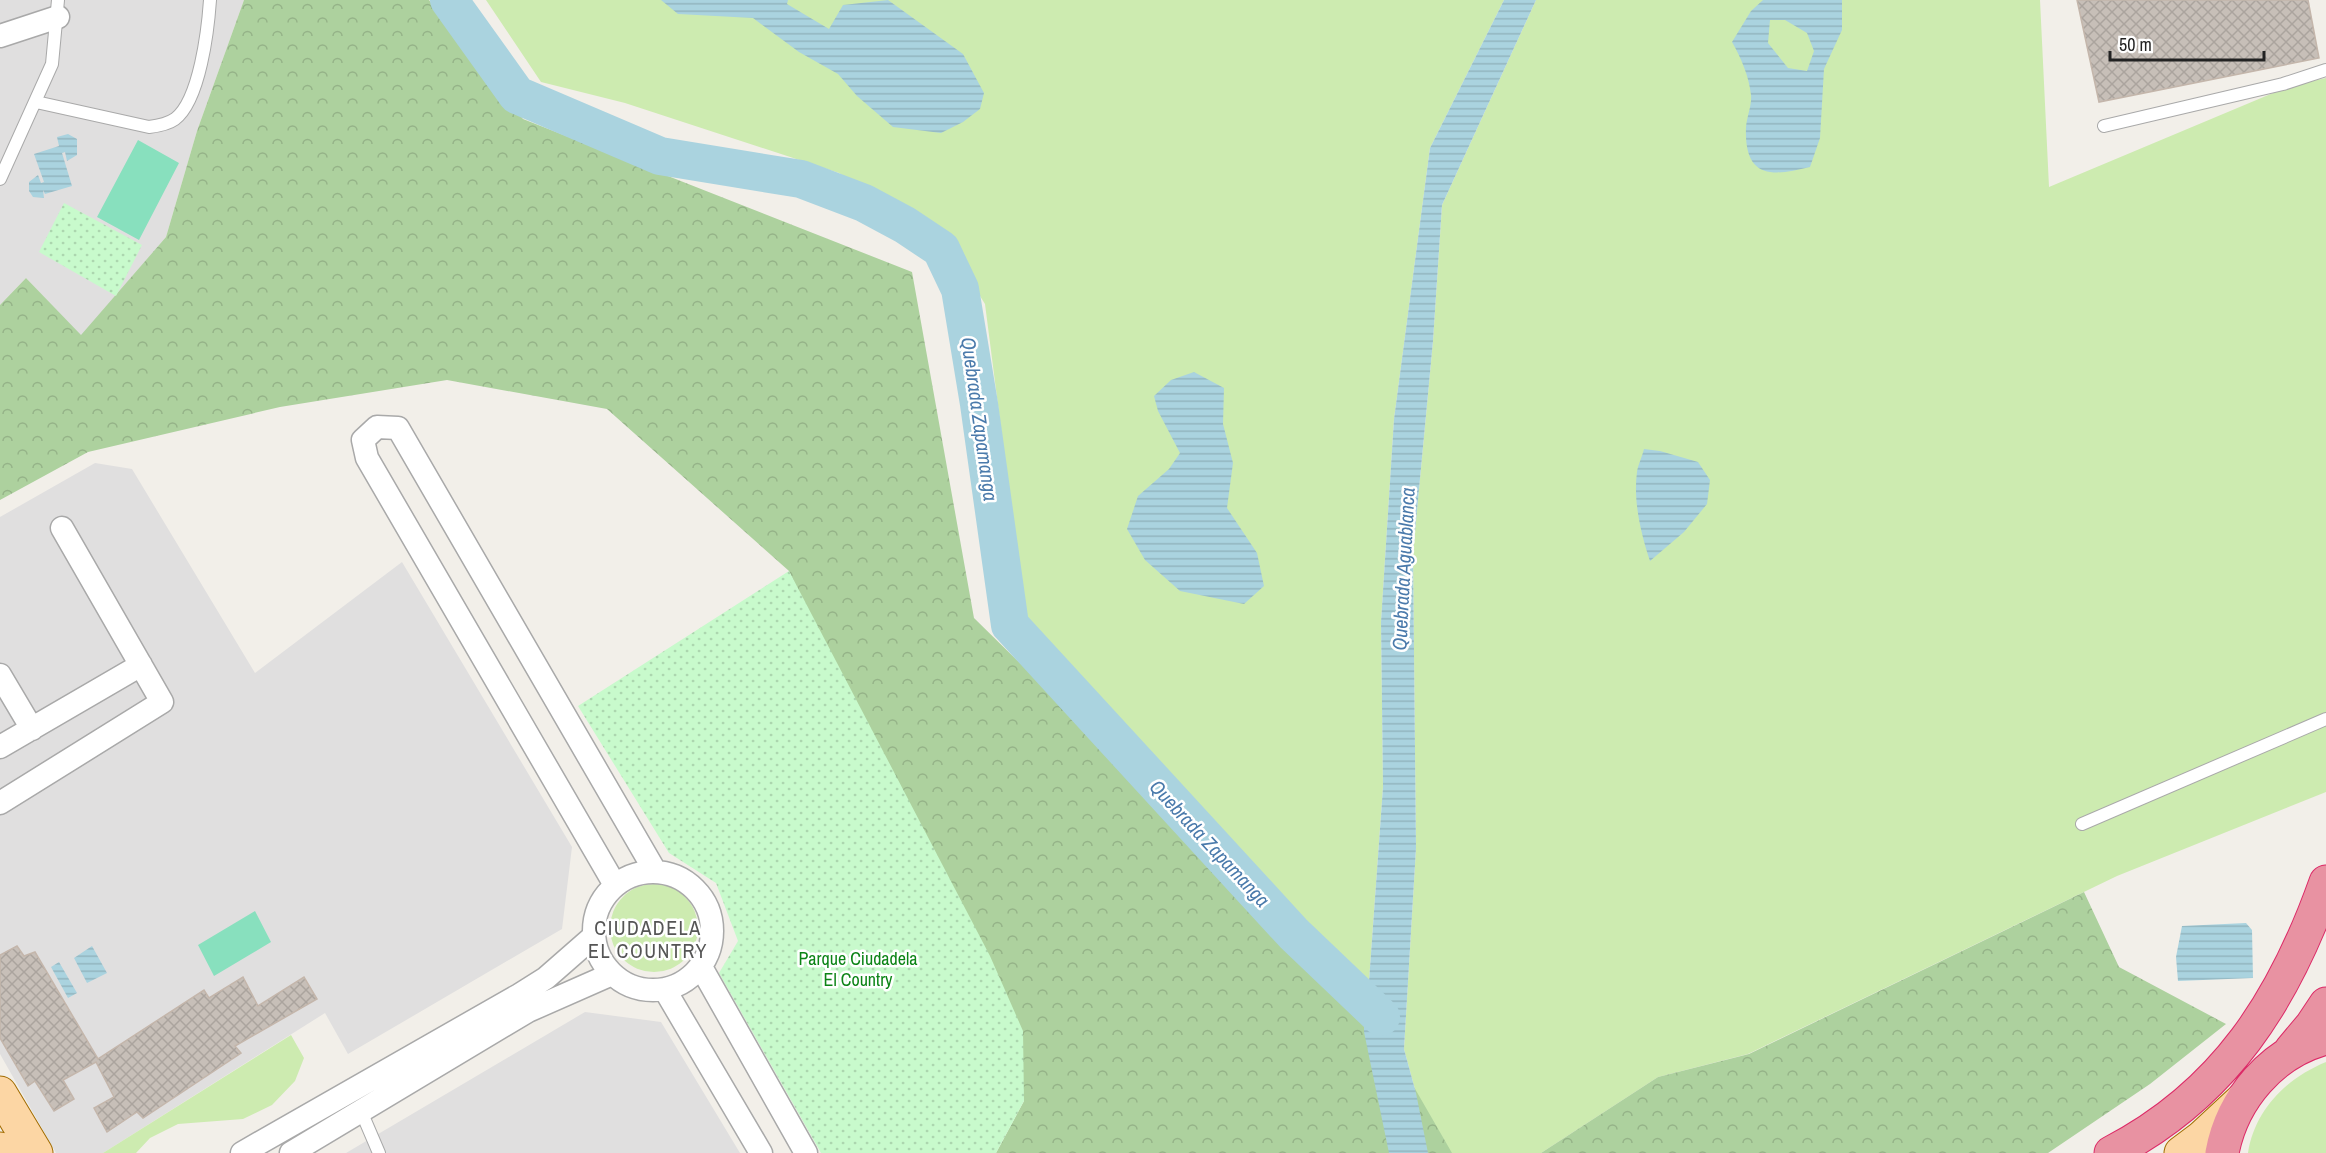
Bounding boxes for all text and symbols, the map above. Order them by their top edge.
scale bar [2110,24,2264,62]
text: 50 m [2119,32,2152,57]
water label: Quebrada Zapamanga [955,335,1005,503]
water label: Quebrada Aguablanca [1385,487,1421,651]
water label: Quebrada Zapamanga [1144,773,1276,913]
district label: CIUDADELA EL COUNTRY [588,914,708,964]
park label: Parque Ciudadela El Country [799,946,917,992]

